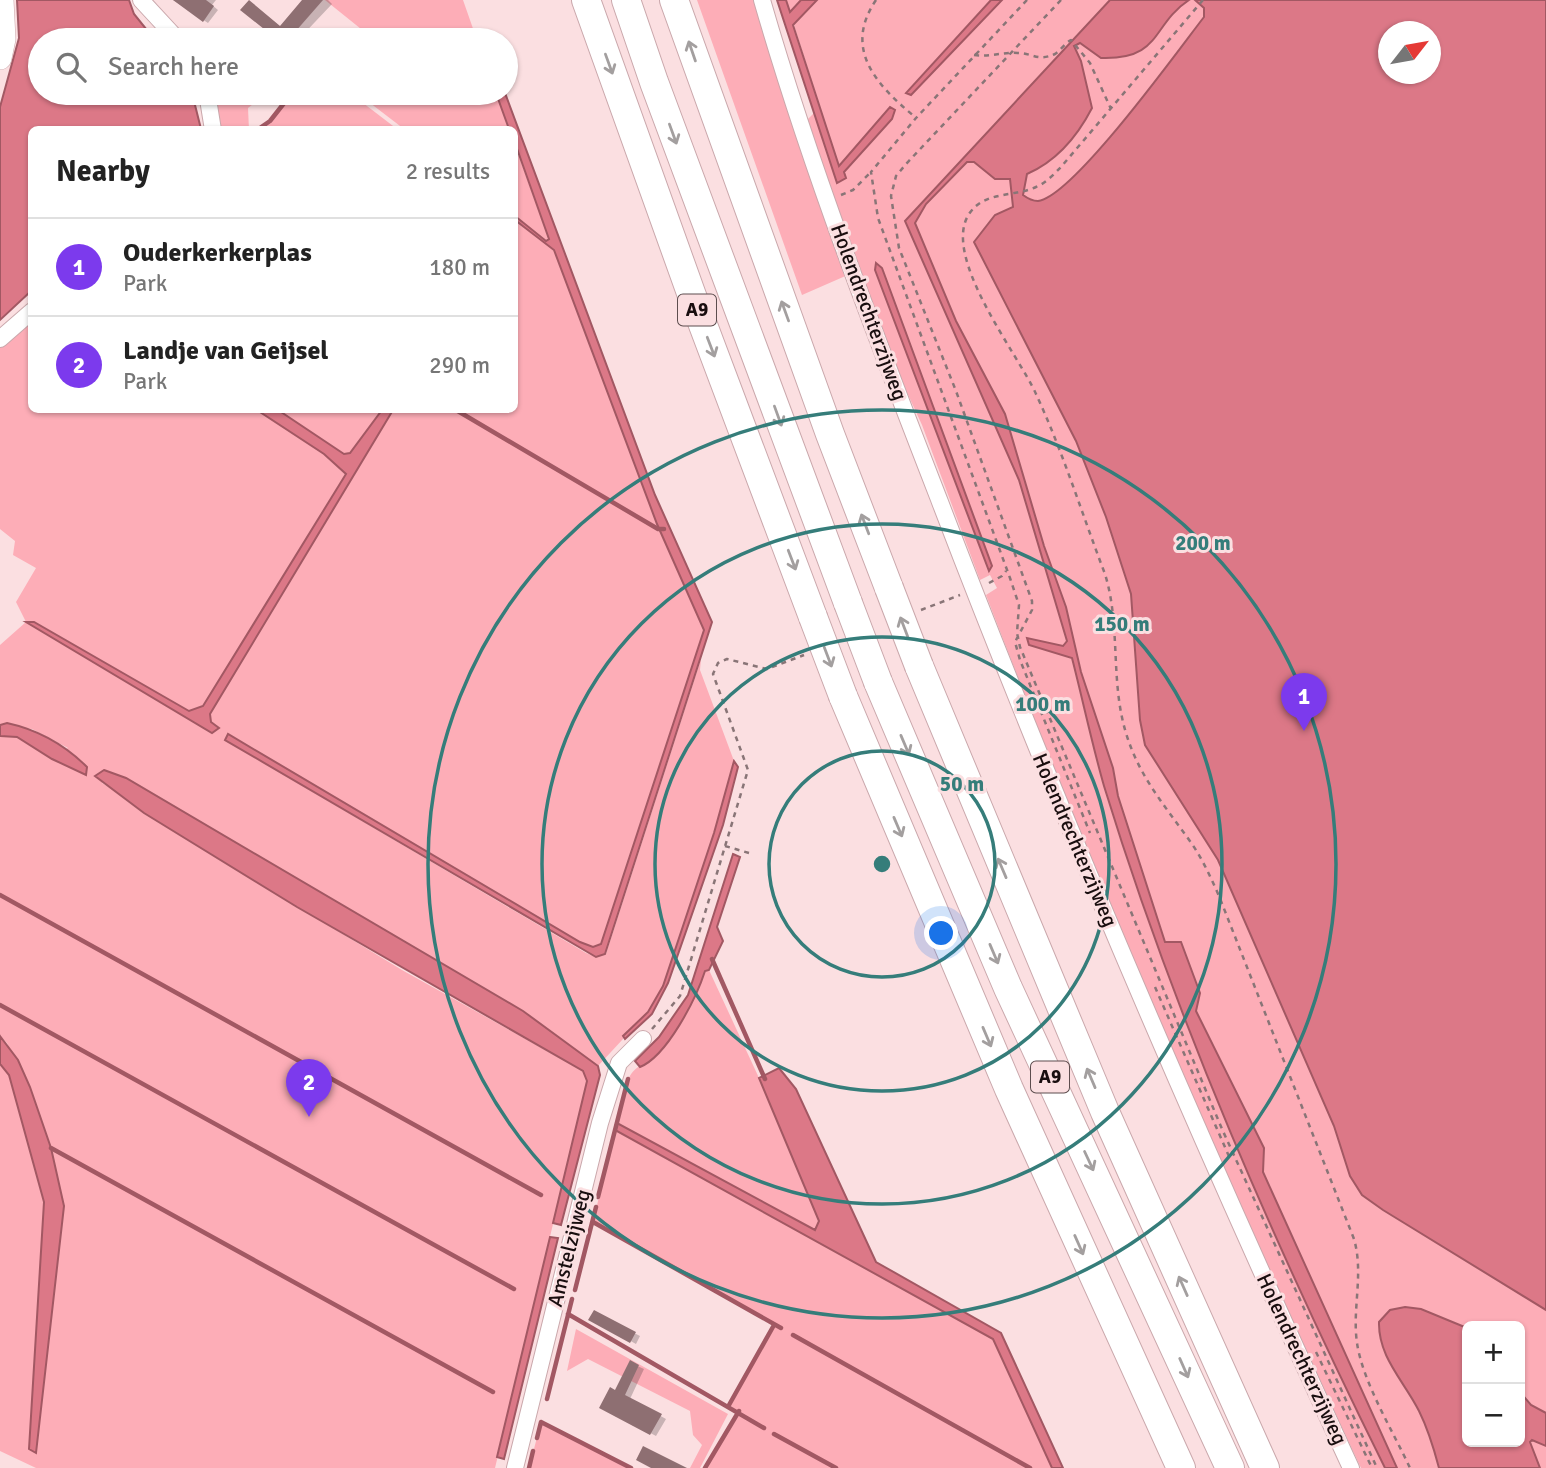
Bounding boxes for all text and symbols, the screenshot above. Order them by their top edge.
north arrow [1378,21,1441,84]
search box [28,28,518,105]
one-way arrow [685,40,697,62]
icon: search [52,48,90,86]
text: Search here [108,51,239,83]
one-way arrow [604,53,616,75]
one-way arrow [668,122,680,144]
text: Nearby [56,153,150,190]
text: 2 results [406,157,490,186]
street label: Holendrechterzijweg [825,220,913,404]
text: Ouderkerkerplas [123,237,312,269]
text: 1 [73,253,85,282]
text: 180 m [429,253,490,282]
text: Park [123,269,167,298]
road number: A9 [678,294,716,326]
one-way arrow [778,301,790,323]
text: Landje van Geijsel [123,335,328,367]
one-way arrow [706,336,719,358]
text: 2 [73,351,85,380]
text: 290 m [429,351,490,380]
text: Park [123,367,167,396]
one-way arrow [773,404,786,426]
one-way arrow [857,514,870,536]
text: 200 m [1175,530,1231,556]
one-way arrow [787,549,799,571]
text: 150 m [1094,611,1150,637]
one-way arrow [897,617,909,638]
one-way arrow [823,645,836,667]
pin: 1 [1281,673,1327,731]
text: 100 m [1015,691,1071,717]
one-way arrow [899,734,912,755]
street label: Holendrechterzijweg [1027,749,1123,931]
text: 50 m [940,771,984,797]
one-way arrow [893,816,906,837]
centre of rings [870,852,894,876]
one-way arrow [995,858,1008,880]
your location [924,916,958,950]
one-way arrow [988,943,1001,965]
one-way arrow [981,1025,994,1047]
pin: 2 [286,1059,332,1117]
road number: A9 [1031,1062,1069,1092]
one-way arrow [1084,1067,1097,1089]
one-way arrow [1083,1150,1096,1171]
street label: Amstelzijweg [542,1187,596,1309]
one-way arrow [1073,1234,1086,1255]
street label: Holendrechterzijweg [1251,1269,1353,1449]
one-way arrow [1176,1276,1189,1297]
map controls [1462,1321,1525,1447]
button: + [1462,1321,1525,1384]
one-way arrow [1178,1356,1191,1378]
button: − [1462,1384,1525,1447]

